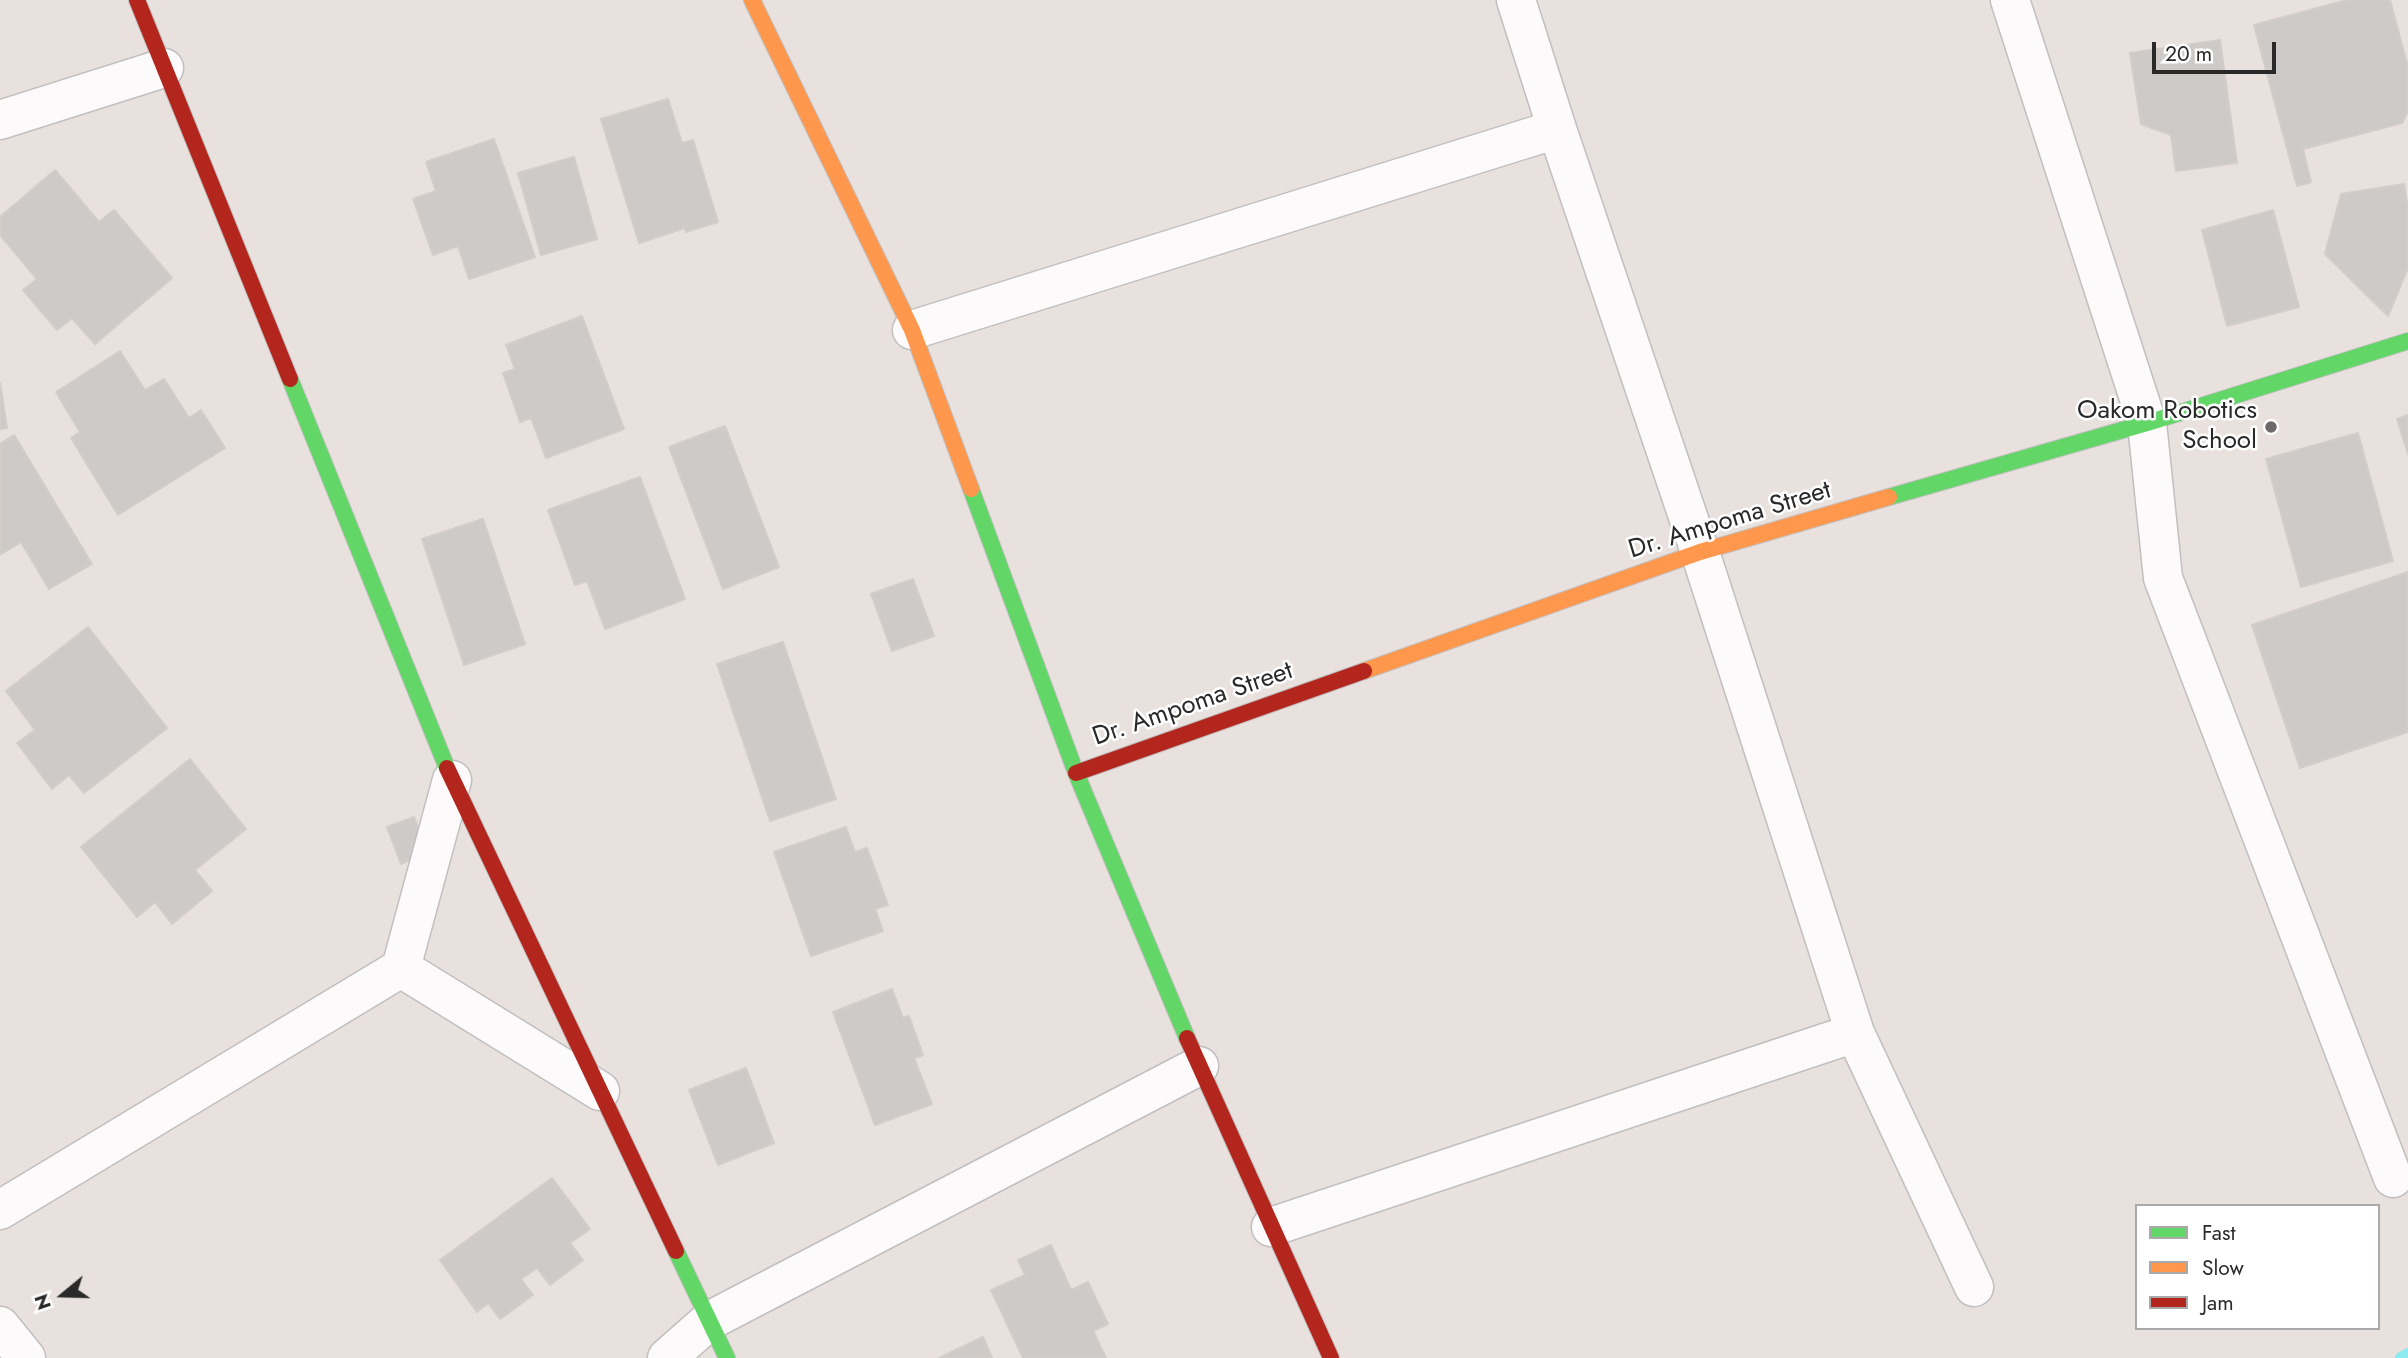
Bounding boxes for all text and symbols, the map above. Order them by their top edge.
scale bar [2156,28,2280,72]
text: 20 m [2165,39,2212,69]
place label: Oakom Robotics School [2077,396,2257,458]
marker: Oakom Robotics School [2263,419,2279,435]
street label: Dr. Ampoma Street [1625,475,1835,567]
street label: Dr. Ampoma Street [1089,656,1297,754]
legend [2135,1204,2380,1330]
text: Fast [2202,1218,2235,1248]
text: Slow [2202,1253,2244,1283]
north arrow [28,1260,98,1330]
text: Jam [2202,1288,2234,1318]
text: N [27,1290,58,1314]

